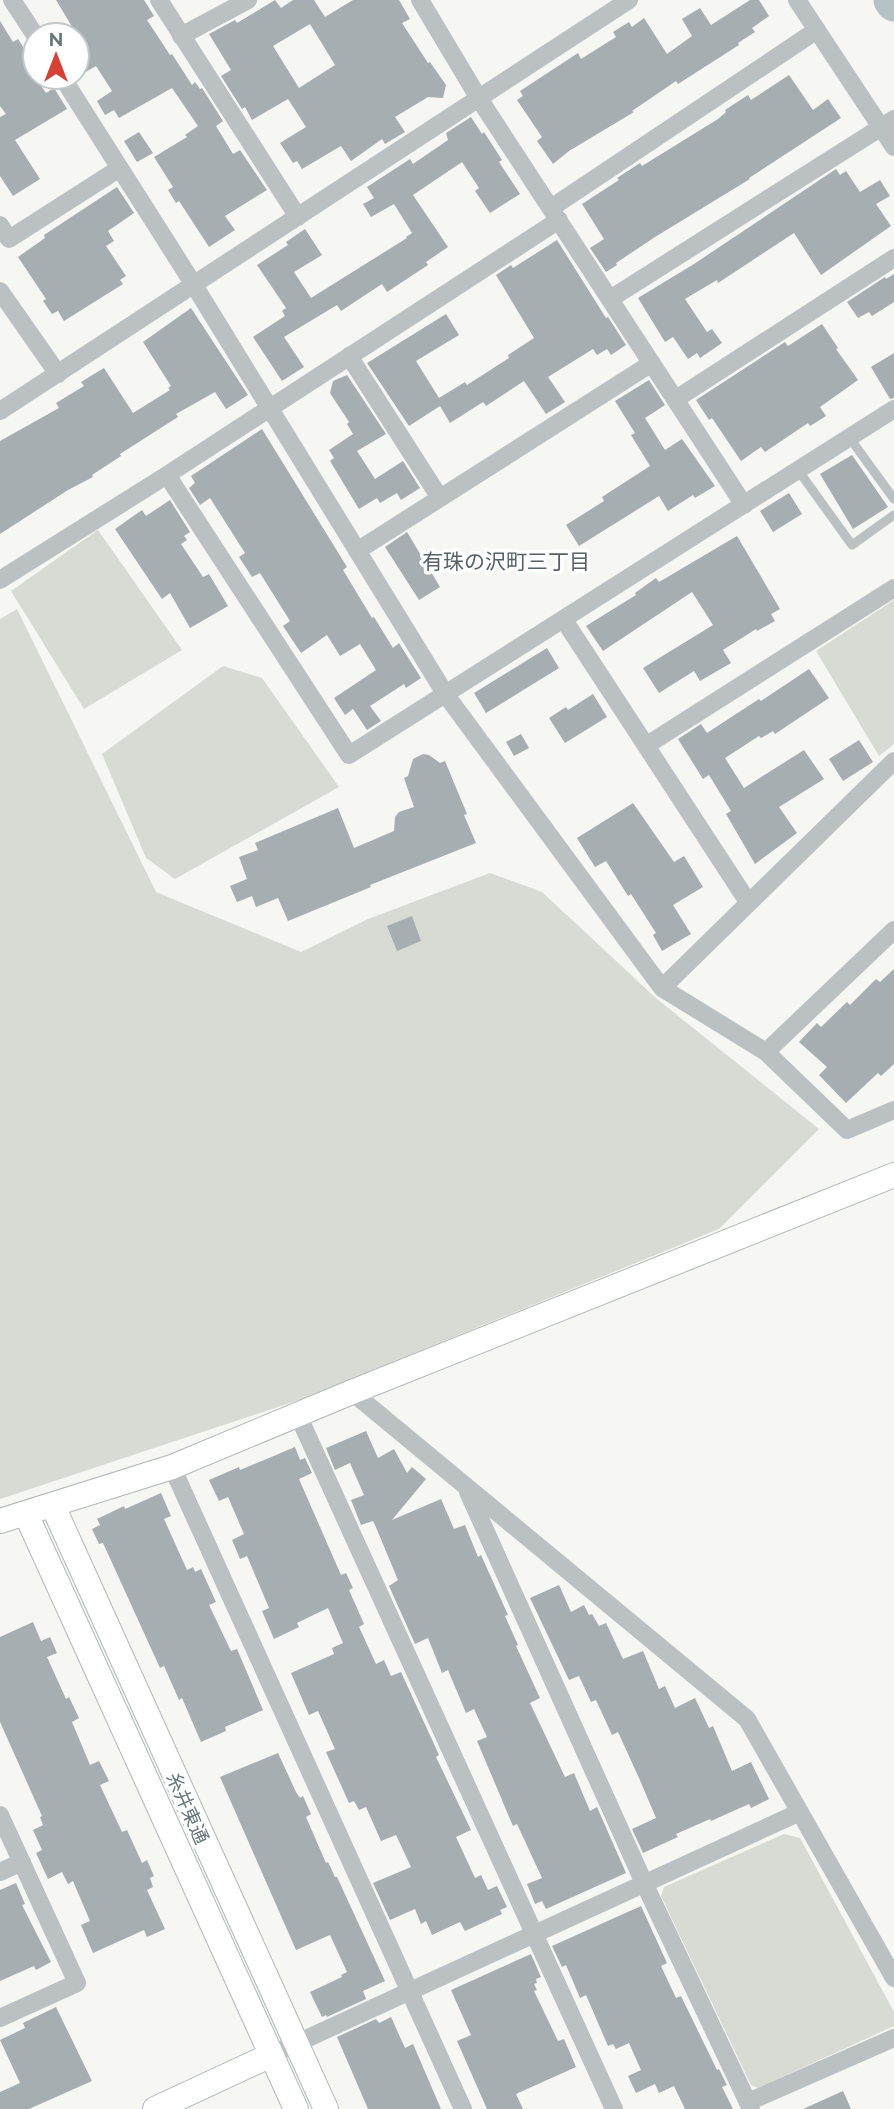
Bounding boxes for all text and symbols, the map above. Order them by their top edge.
north arrow [21,21,91,91]
text: N [49,28,63,50]
district label: 有珠の沢町三丁目 [422,549,590,574]
street label: 糸井東通 [162,1769,214,1847]

